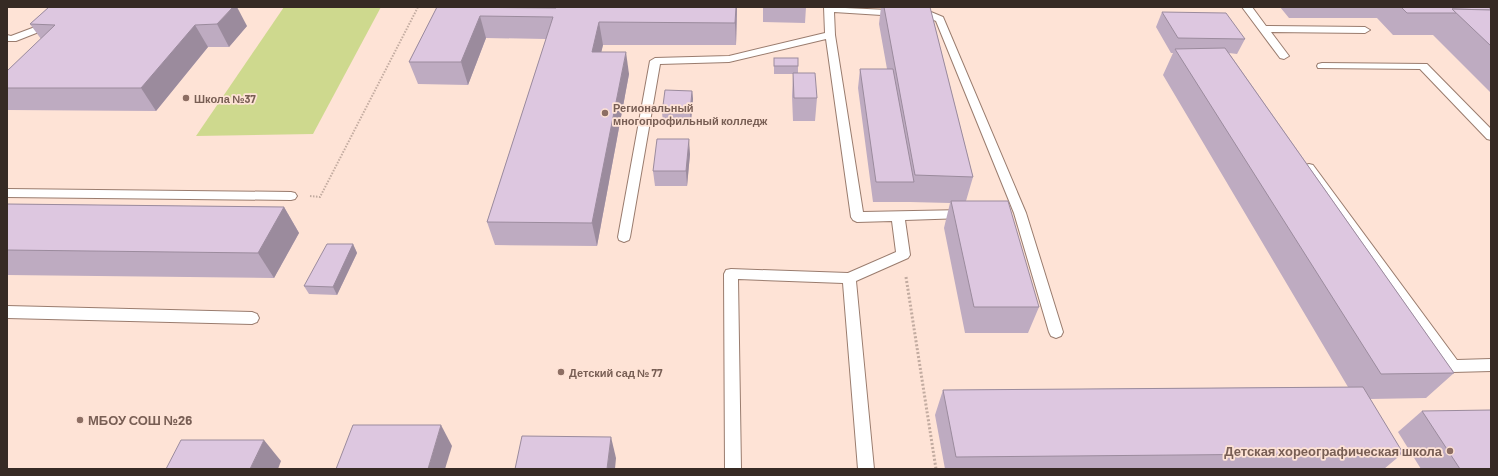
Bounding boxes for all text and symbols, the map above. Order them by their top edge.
place label: Школа №37 [194,92,256,105]
marker: Школа №37 [181,93,191,103]
place label: Региональный многопрофильный колледж [613,101,768,127]
marker: Региональный многопрофильный колледж [600,108,610,118]
place label: Детский сад № 77 [569,366,663,379]
marker: Детский сад № 77 [556,367,566,377]
place label: МБОУ СОШ №26 [88,412,192,428]
marker: МБОУ СОШ №26 [75,415,85,425]
place label: Детская хореографическая школа [1224,443,1443,459]
marker: Детская хореографическая школа [1445,446,1455,456]

